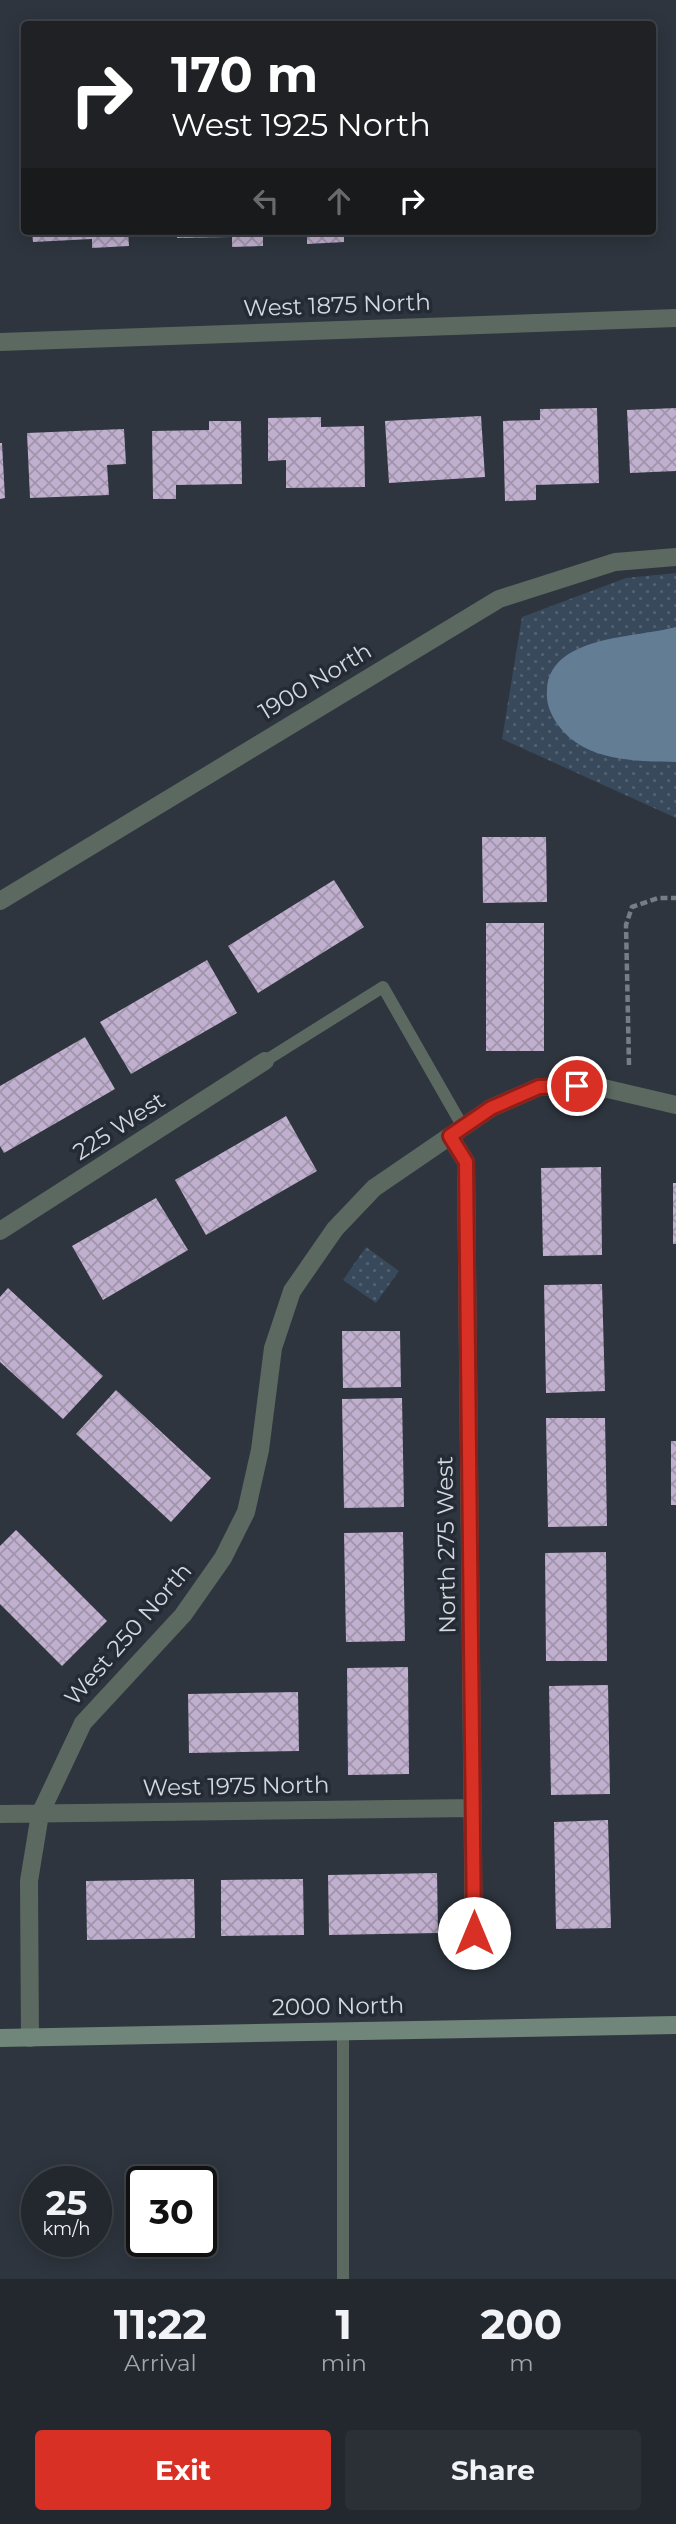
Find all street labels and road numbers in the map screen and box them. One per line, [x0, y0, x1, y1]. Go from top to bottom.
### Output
street label: West 1875 North [243, 288, 431, 322]
street label: 1900 North [254, 636, 376, 726]
street label: 225 West [68, 1086, 170, 1166]
street label: North 275 West [430, 1456, 462, 1634]
street label: West 250 North [58, 1557, 198, 1711]
street label: West 1975 North [142, 1770, 330, 1802]
street label: 2000 North [272, 1991, 404, 2021]

